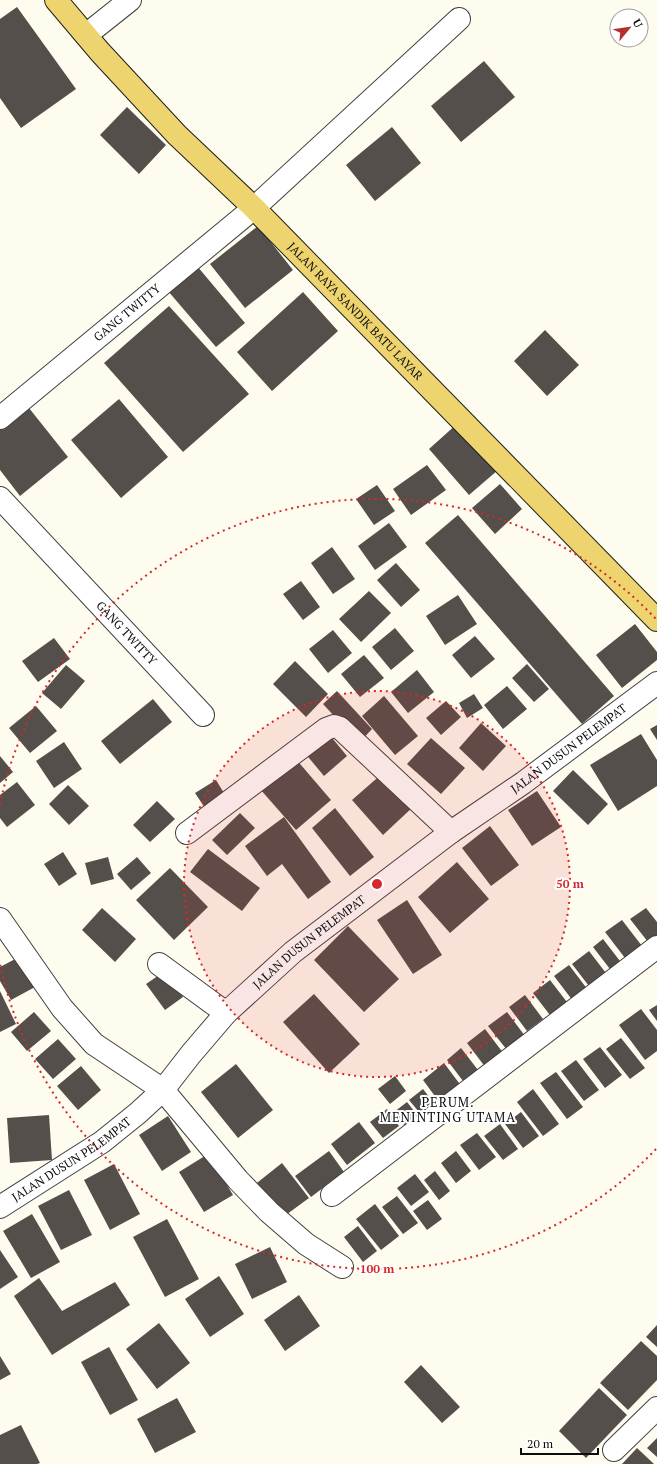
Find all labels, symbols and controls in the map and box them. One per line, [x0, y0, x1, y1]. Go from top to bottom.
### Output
north arrow [609, 8, 649, 48]
text: U [630, 16, 646, 30]
street label: JALAN RAYA SANDIK BATU LAYAR [285, 239, 427, 383]
street label: GANG TWITTY [90, 280, 163, 344]
street label: GANG TWITTY [93, 598, 160, 668]
street label: JALAN DUSUN PELEMPAT [508, 700, 630, 796]
text: 50 m [556, 876, 584, 891]
centre of rings [370, 877, 384, 891]
street label: JALAN DUSUN PELEMPAT [249, 891, 369, 992]
district label: PERUM. MENINTING UTAMA [380, 1093, 516, 1126]
street label: JALAN DUSUN PELEMPAT [9, 1113, 134, 1204]
text: 100 m [360, 1261, 394, 1276]
scale bar [521, 1430, 598, 1456]
text: 20 m [527, 1436, 554, 1451]

